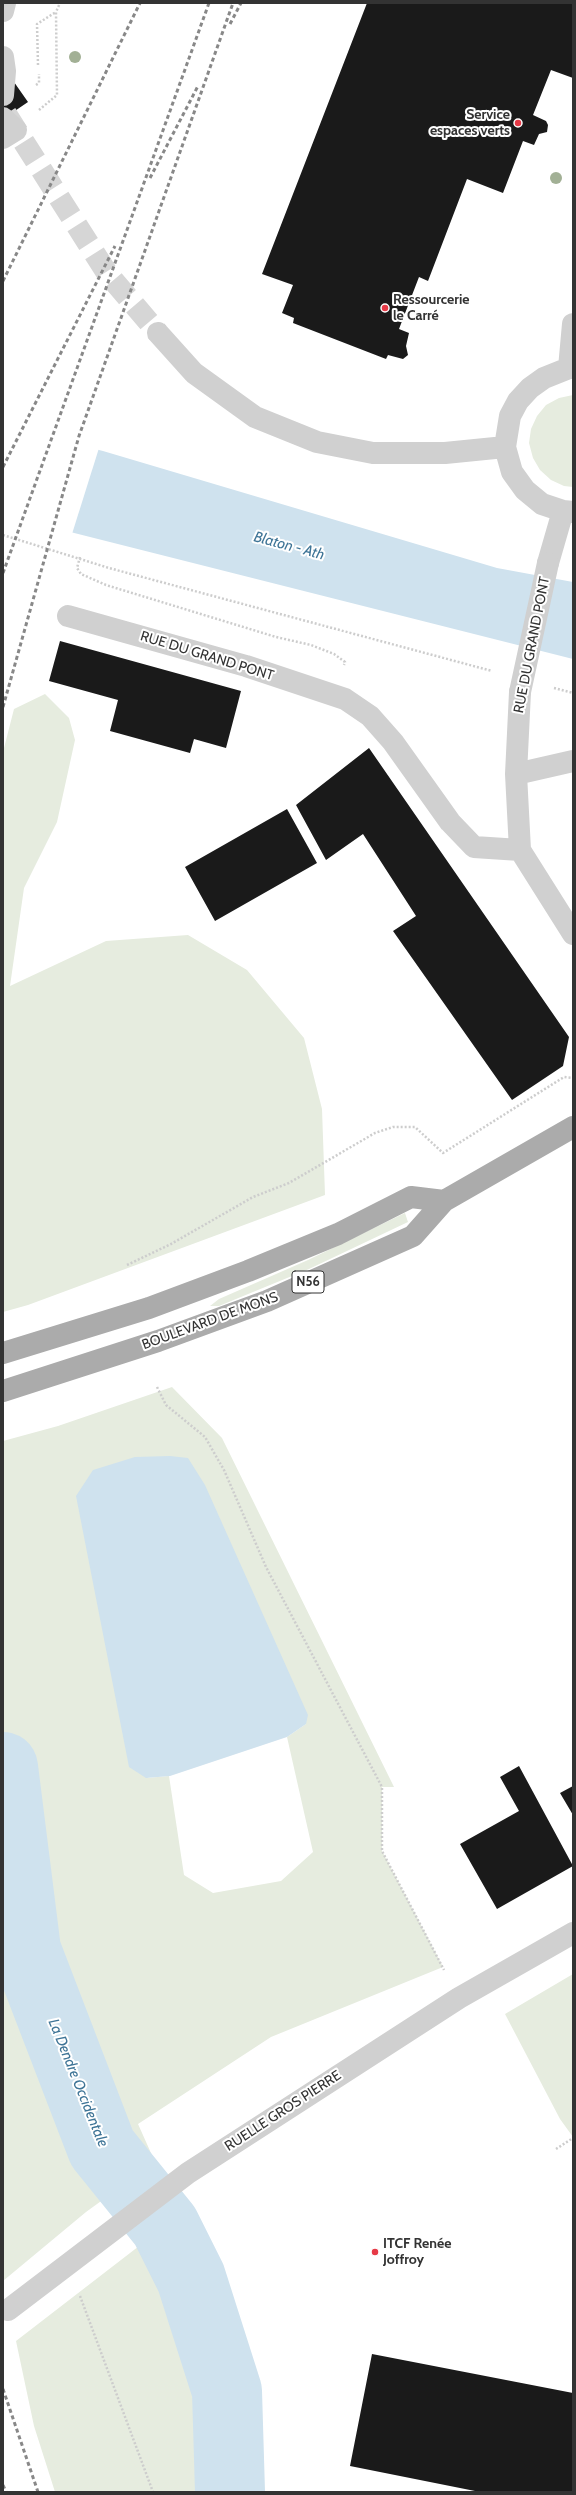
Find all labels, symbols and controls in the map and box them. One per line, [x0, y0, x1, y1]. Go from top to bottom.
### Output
place label: Service espaces verts [430, 107, 510, 140]
marker: Service espaces verts [513, 118, 523, 128]
place label: Ressourcerie le Carré [393, 292, 469, 324]
marker: Ressourcerie le Carré [380, 303, 390, 313]
water label: Blaton - Ath [252, 528, 326, 564]
street label: RUE DU GRAND PONT [511, 575, 553, 715]
street label: RUE DU GRAND PONT [138, 628, 276, 684]
road number: N56 [292, 1271, 324, 1293]
street label: BOULEVARD DE MONS [140, 1289, 280, 1353]
water label: La Dendre Occidentale [44, 2016, 112, 2150]
street label: RUELLE GROS PIERRE [222, 2067, 344, 2155]
place label: ITCF Renée Joffroy [383, 2236, 451, 2268]
marker: ITCF Renée Joffroy [370, 2247, 380, 2257]

